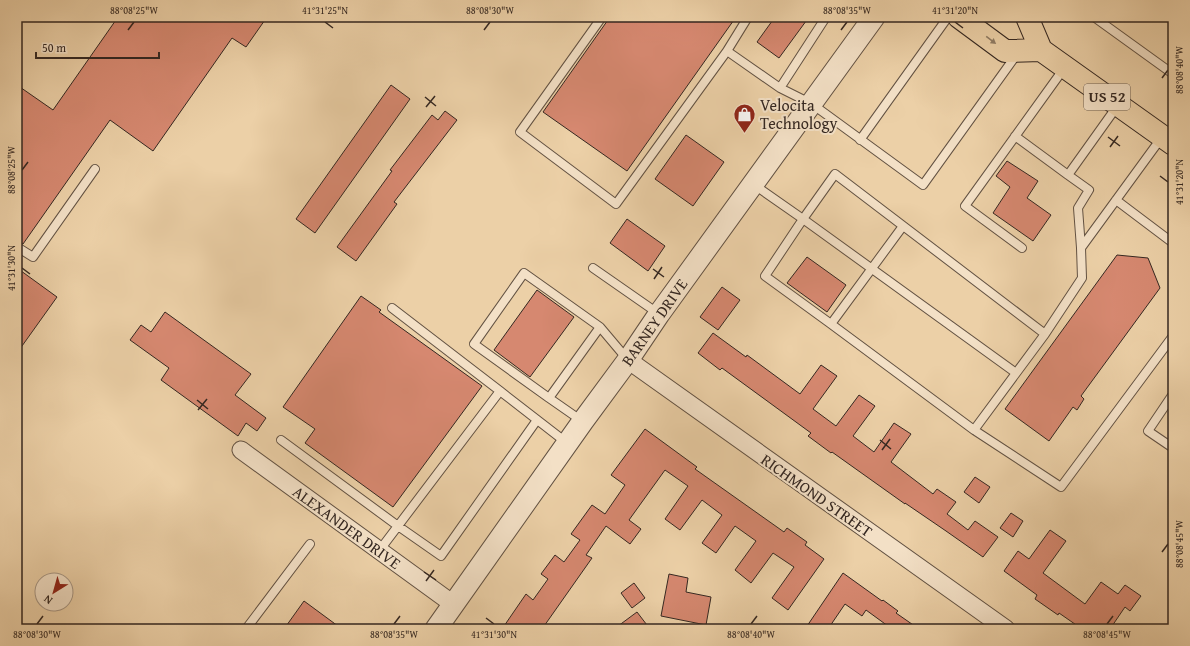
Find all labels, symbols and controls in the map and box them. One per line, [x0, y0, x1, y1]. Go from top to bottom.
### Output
text: 88°08'25"W [110, 3, 158, 18]
text: 41°31'25"N [302, 3, 348, 18]
text: 88°08'30"W [466, 3, 514, 18]
text: 88°08'35"W [823, 3, 871, 18]
text: 41°31'20"N [932, 3, 978, 18]
scale bar [36, 34, 159, 60]
one-way arrow [985, 36, 996, 45]
text: 50 m [42, 39, 66, 56]
text: 88°08'40"W [1172, 46, 1187, 94]
road number: US 52 [1084, 84, 1130, 110]
place label: Velocita Technology [760, 93, 837, 135]
shop icon: Velocita Technology [732, 101, 758, 134]
text: 88°08'25"W [4, 146, 19, 194]
text: 41°31'20"N [1172, 159, 1187, 205]
text: 41°31'30"N [4, 245, 19, 291]
street label: BARNEY DRIVE [615, 273, 693, 371]
street label: RICHMOND STREET [756, 448, 878, 542]
street label: ALEXANDER DRIVE [288, 479, 406, 575]
text: 88°08'45"W [1172, 520, 1187, 568]
north arrow [34, 572, 74, 612]
text: N [40, 591, 56, 609]
text: 88°08'30"W [13, 627, 61, 642]
text: 88°08'35"W [370, 627, 418, 642]
text: 41°31'30"N [471, 627, 517, 642]
text: 88°08'40"W [727, 627, 775, 642]
text: 88°08'45"W [1083, 627, 1131, 642]

